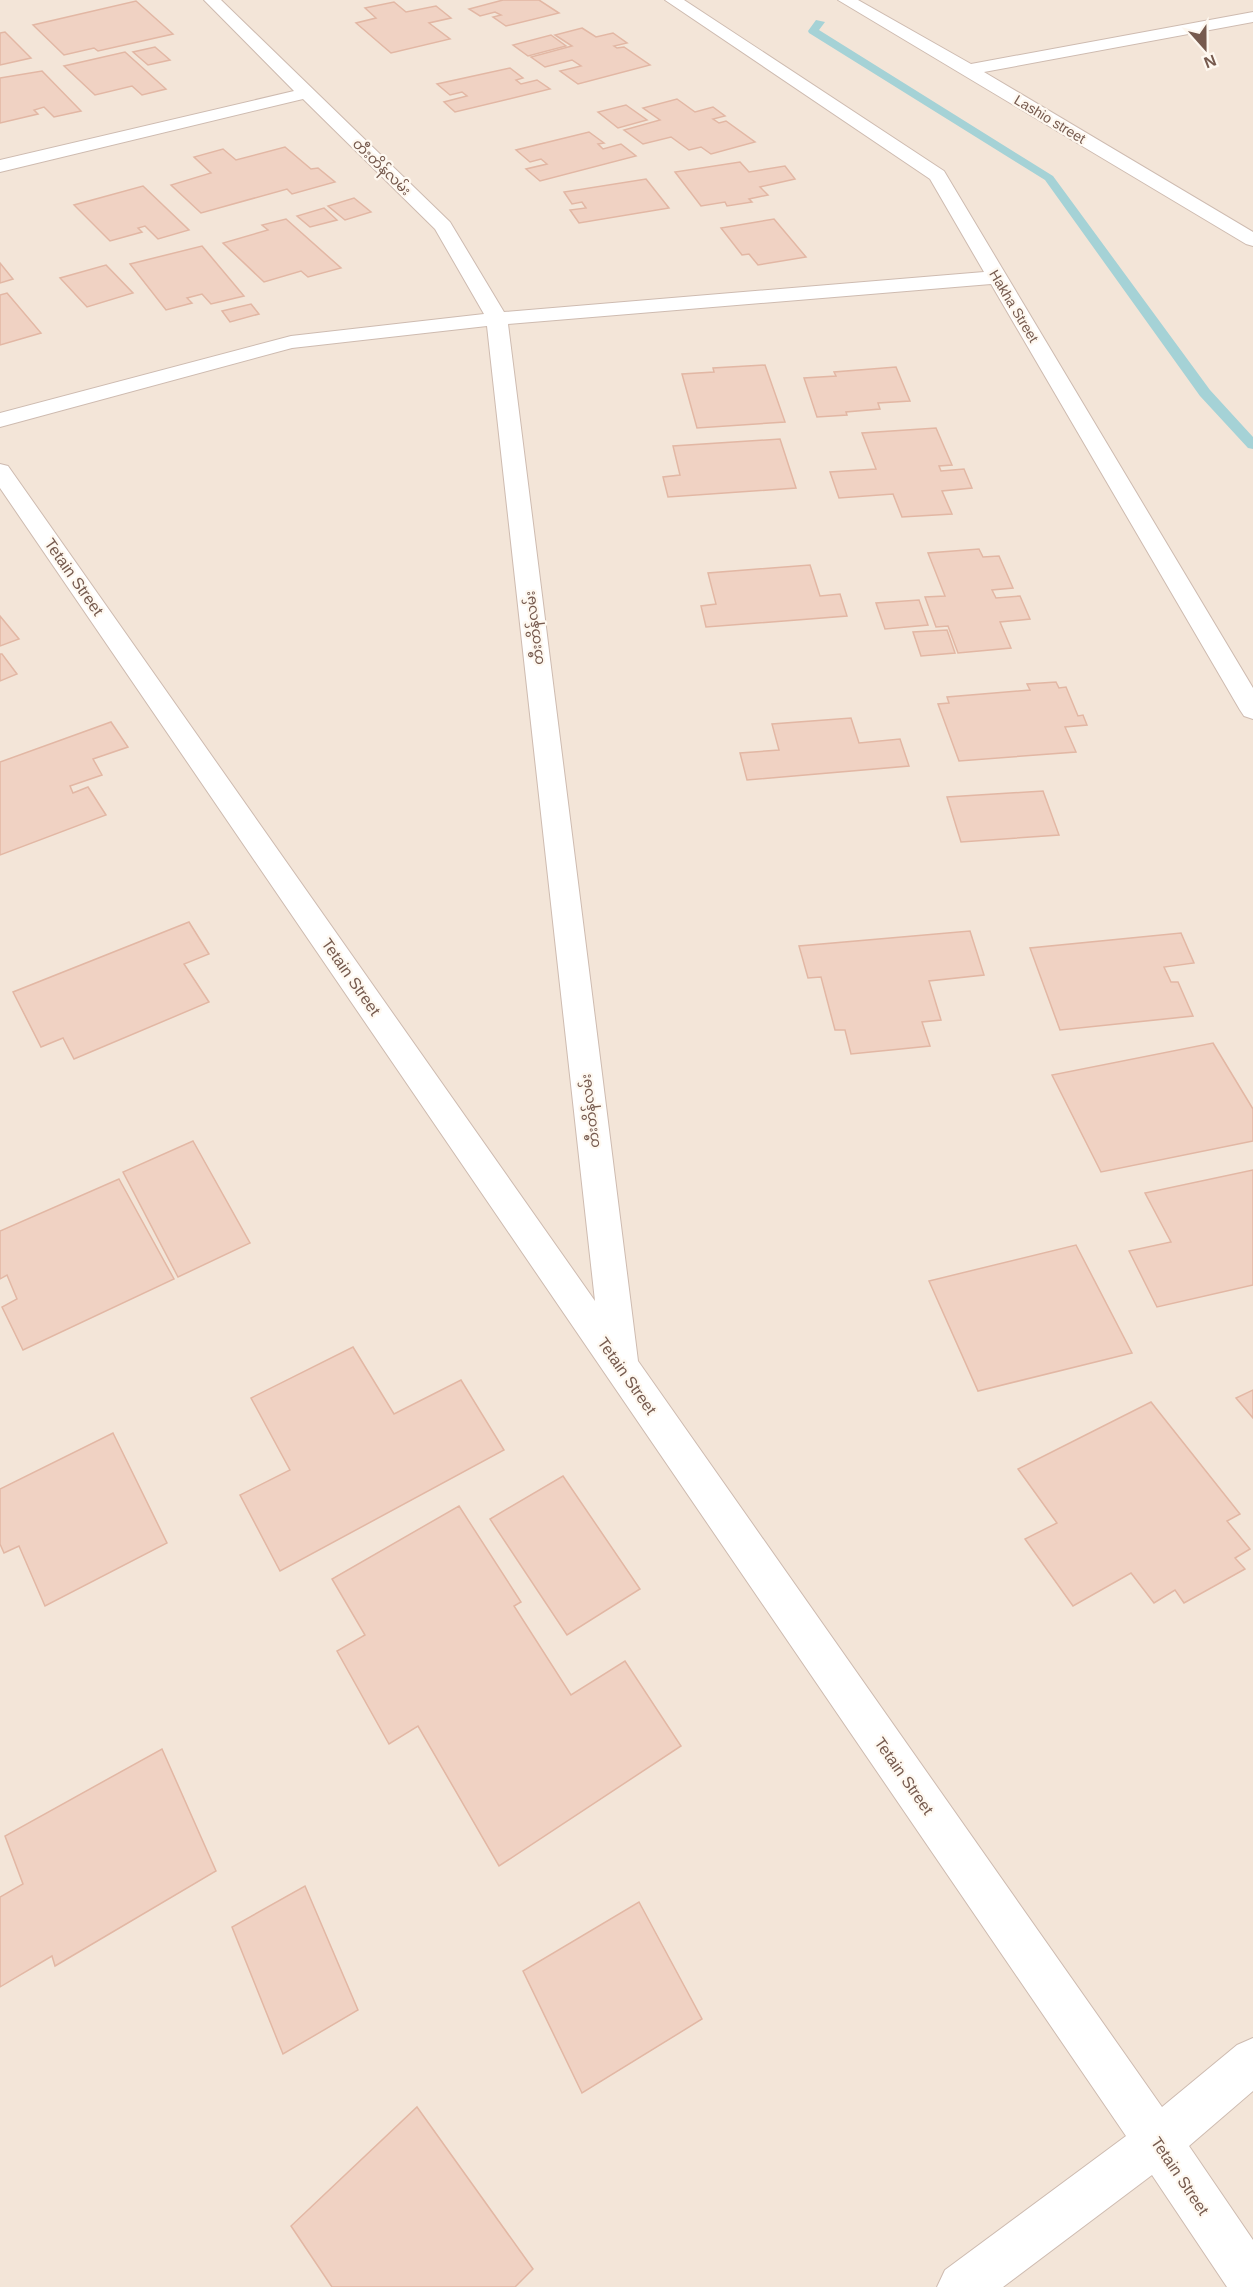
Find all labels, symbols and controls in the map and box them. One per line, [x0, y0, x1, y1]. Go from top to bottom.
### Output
north arrow [1175, 18, 1235, 78]
text: N [1202, 52, 1219, 72]
street label: Lashio street [1012, 91, 1089, 147]
street label: တီးတိန်လမ်း [347, 134, 416, 201]
street label: Hakha Street [986, 267, 1042, 345]
street label: Tetain Street [41, 535, 107, 619]
street label: တီးတိန်လမ်း [520, 590, 550, 666]
street label: Tetain Street [318, 935, 384, 1019]
street label: တီးတိန်လမ်း [576, 1073, 606, 1149]
street label: Tetain Street [594, 1334, 660, 1418]
street label: Tetain Street [871, 1734, 937, 1818]
street label: Tetain Street [1148, 2134, 1212, 2218]

